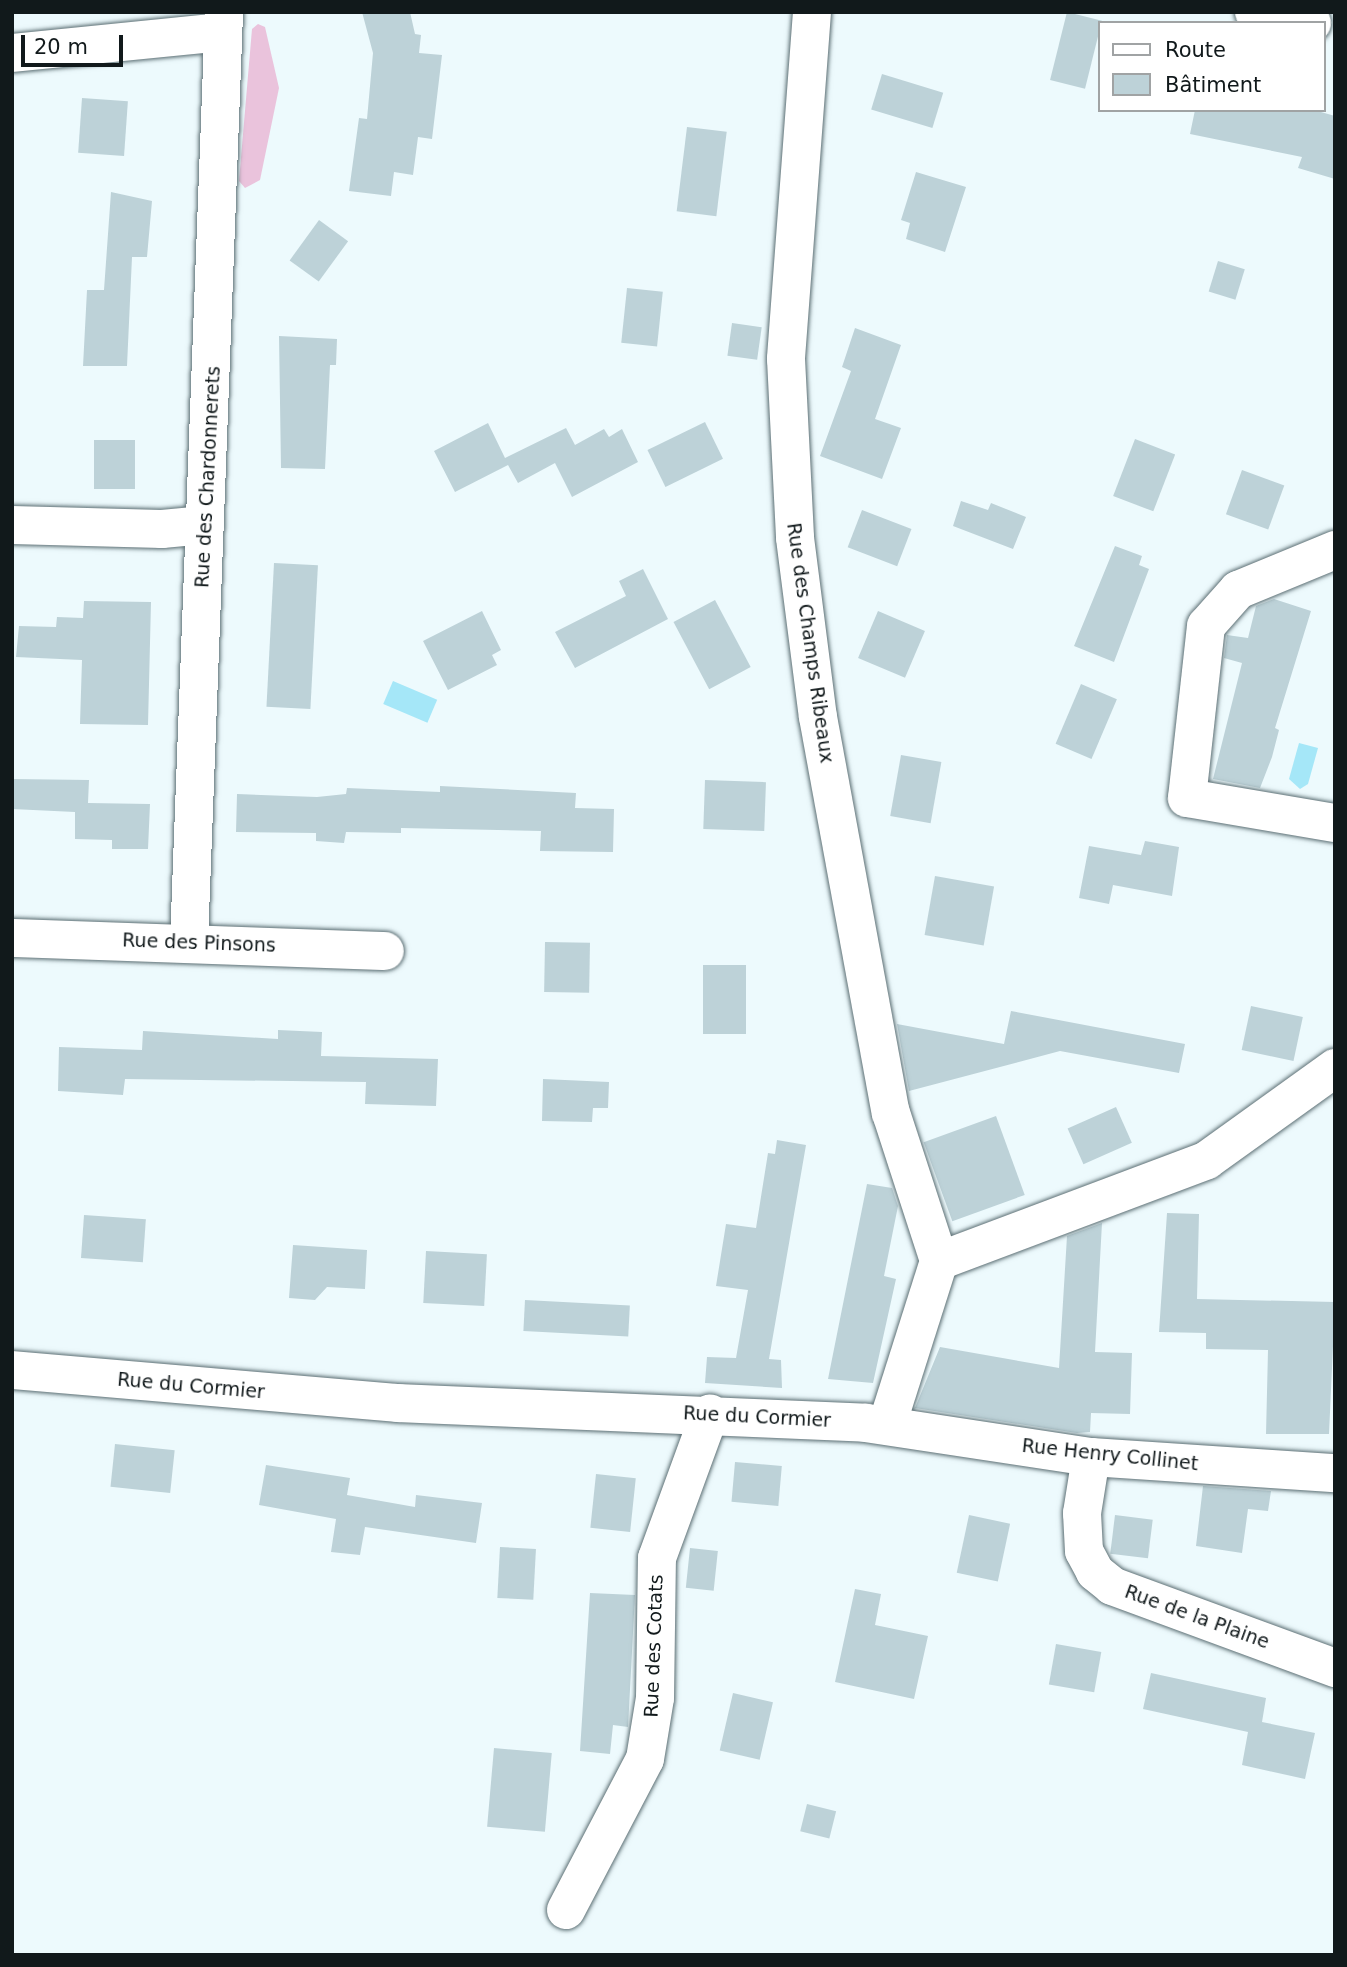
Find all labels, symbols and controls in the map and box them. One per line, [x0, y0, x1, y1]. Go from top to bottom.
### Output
scale bar [24, 21, 126, 65]
legend [1098, 21, 1326, 112]
text: 20 m [34, 35, 88, 59]
text: Route [1165, 38, 1226, 62]
text: Bâtiment [1165, 73, 1261, 97]
street label: Rue des Chardonnerets [191, 365, 225, 589]
street label: Rue des Champs Ribeaux [782, 521, 838, 765]
street label: Rue des Pinsons [122, 929, 276, 957]
street label: Rue du Cormier [116, 1368, 266, 1404]
street label: Rue du Cormier [683, 1402, 831, 1432]
street label: Rue Henry Collinet [1021, 1434, 1199, 1476]
street label: Rue des Cotats [640, 1574, 668, 1718]
street label: Rue de la Plaine [1122, 1580, 1272, 1654]

